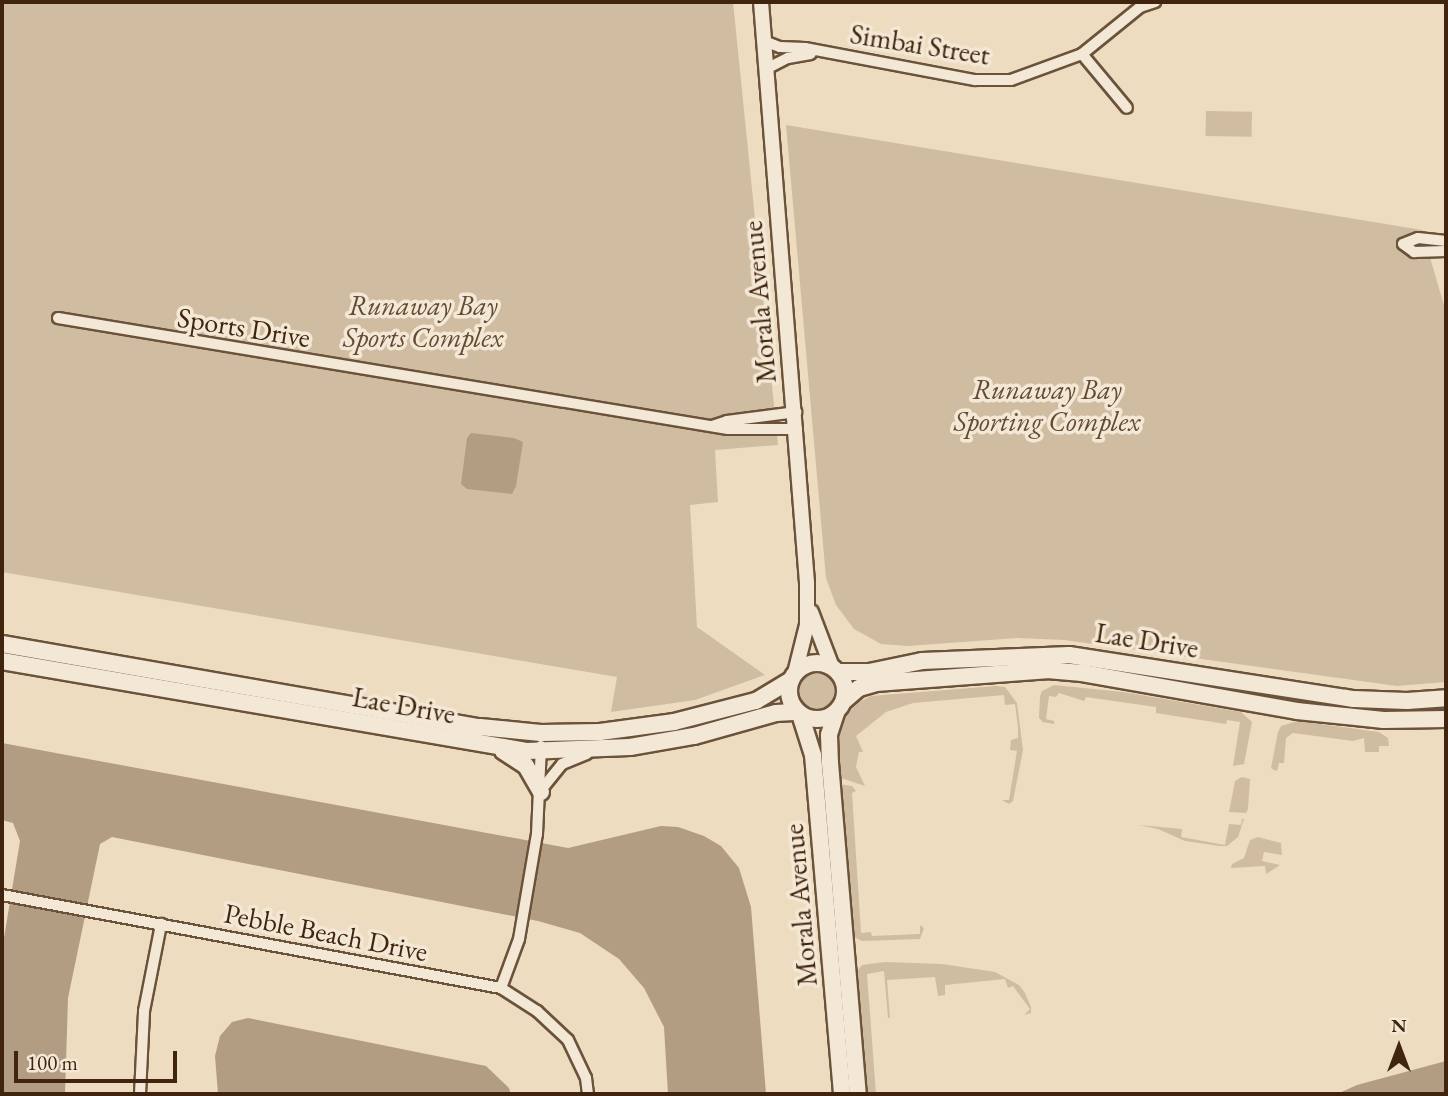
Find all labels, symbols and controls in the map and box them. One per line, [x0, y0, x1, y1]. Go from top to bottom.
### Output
street label: Simbai Street [848, 16, 992, 72]
street label: Morala Avenue [735, 219, 783, 385]
park label: Runaway Bay Sports Complex [343, 288, 503, 354]
street label: Sports Drive [175, 300, 313, 354]
park label: Runaway Bay Sporting Complex [954, 372, 1140, 438]
street label: Lae Drive [1093, 615, 1201, 665]
street label: Lae Drive [350, 679, 458, 731]
street label: Morala Avenue [776, 822, 824, 988]
street label: Pebble Beach Drive [221, 896, 431, 968]
north arrow [1364, 1012, 1434, 1082]
text: N [1391, 1013, 1407, 1038]
scale bar [18, 1036, 180, 1080]
text: 100 m [27, 1049, 78, 1076]

